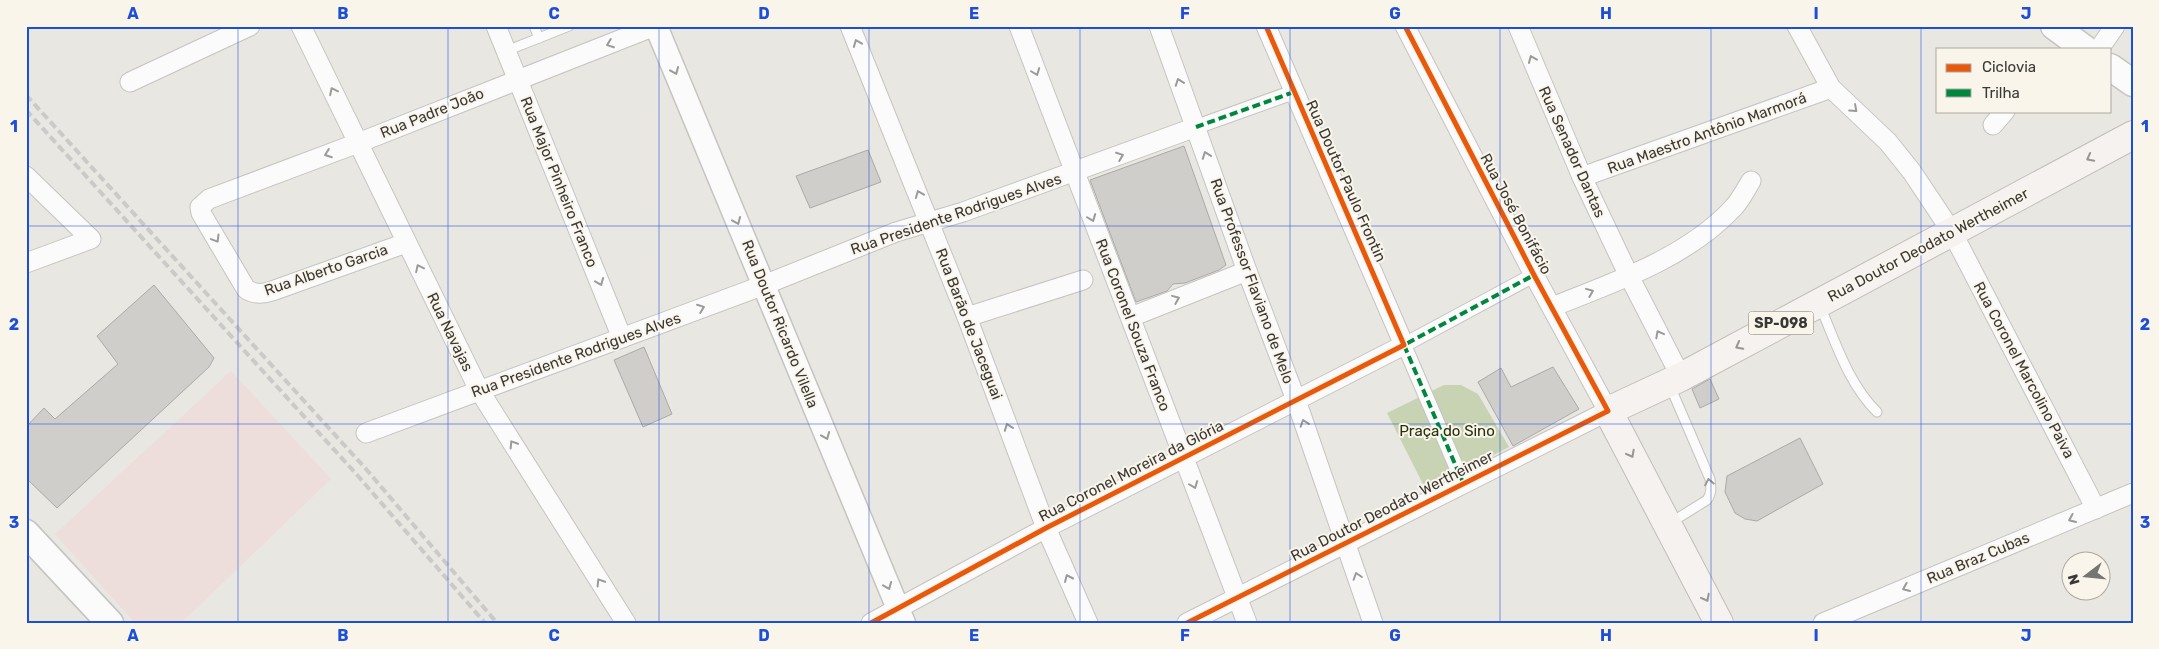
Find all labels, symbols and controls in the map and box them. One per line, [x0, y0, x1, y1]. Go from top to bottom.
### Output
text: A [127, 4, 139, 23]
text: B [337, 4, 349, 23]
text: C [548, 4, 560, 23]
text: D [758, 4, 770, 23]
text: E [969, 4, 979, 23]
text: F [1180, 4, 1190, 23]
text: G [1389, 4, 1401, 23]
text: H [1600, 4, 1612, 23]
text: I [1813, 4, 1819, 23]
text: J [2021, 4, 2031, 23]
one-way arrow [606, 38, 615, 48]
one-way arrow [853, 39, 863, 48]
legend [1936, 48, 2112, 112]
one-way arrow [1527, 55, 1538, 64]
text: Ciclovia [1982, 58, 2036, 76]
one-way arrow [669, 66, 679, 75]
one-way arrow [1030, 67, 1040, 76]
one-way arrow [1175, 78, 1185, 86]
street label: Rua Padre João [378, 84, 486, 142]
street label: Rua Senador Dantas [1535, 84, 1609, 221]
text: Trilha [1982, 84, 2020, 102]
one-way arrow [328, 87, 339, 96]
street label: Rua Maestro Antônio Marmorá [1605, 89, 1809, 177]
street label: Rua Major Pinheiro Franco [516, 94, 602, 270]
street label: Rua Doutor Paulo Frontin [1302, 97, 1390, 265]
one-way arrow [1848, 103, 1857, 112]
text: 1 [10, 117, 18, 136]
text: 1 [2141, 117, 2149, 136]
one-way arrow [324, 148, 333, 158]
street label: Rua José Bonifácio [1476, 150, 1556, 278]
one-way arrow [1115, 152, 1124, 162]
one-way arrow [1202, 152, 1212, 160]
one-way arrow [2086, 152, 2095, 162]
street label: Rua Presidente Rodrigues Alves [848, 169, 1064, 259]
street label: Rua Professor Flaviano de Melo [1206, 176, 1298, 386]
street label: Rua Doutor Deodato Wertheimer [1824, 184, 2032, 306]
one-way arrow [914, 190, 925, 199]
one-way arrow [1087, 214, 1097, 222]
one-way arrow [731, 216, 742, 225]
one-way arrow [210, 234, 220, 243]
street label: Rua Coronel Souza Franco [1092, 236, 1174, 414]
street label: Rua Doutor Ricardo Vilella [738, 237, 822, 411]
street label: Rua Alberto Garcia [262, 240, 390, 300]
street label: Rua Barão de Jaceguai [932, 246, 1006, 402]
one-way arrow [415, 265, 425, 274]
one-way arrow [593, 277, 604, 286]
street label: Rua Coronel Marcolino Paiva [1970, 279, 2078, 461]
one-way arrow [1585, 287, 1594, 298]
street label: Rua Navajas [423, 290, 477, 375]
one-way arrow [1171, 295, 1180, 305]
one-way arrow [696, 304, 705, 314]
street label: Rua Presidente Rodrigues Alves [469, 309, 684, 401]
road number: SP-098 [1748, 312, 1814, 334]
text: 2 [9, 315, 19, 334]
text: 2 [2140, 315, 2150, 334]
one-way arrow [1655, 330, 1665, 339]
one-way arrow [1735, 340, 1744, 350]
street label: Rua Coronel Moreira da Glória [1036, 416, 1226, 526]
one-way arrow [1300, 419, 1310, 428]
park label: Praça do Sino [1399, 422, 1495, 440]
one-way arrow [1004, 423, 1014, 432]
one-way arrow [820, 431, 831, 440]
one-way arrow [510, 440, 519, 450]
street label: Rua Doutor Deodato Wertheimer [1288, 447, 1497, 565]
one-way arrow [1625, 449, 1635, 458]
one-way arrow [1704, 477, 1715, 486]
one-way arrow [1187, 480, 1198, 489]
one-way arrow [2068, 512, 2077, 523]
text: 3 [9, 513, 19, 532]
text: 3 [2140, 513, 2150, 532]
street label: Rua Braz Cubas [1924, 528, 2032, 588]
north arrow [2062, 552, 2112, 602]
text: N [2064, 572, 2084, 587]
one-way arrow [1353, 573, 1363, 581]
one-way arrow [1064, 574, 1074, 583]
one-way arrow [596, 578, 606, 587]
one-way arrow [882, 581, 893, 590]
one-way arrow [1902, 582, 1911, 592]
one-way arrow [1700, 593, 1710, 602]
text: A [127, 626, 139, 645]
text: B [337, 626, 349, 645]
text: C [548, 626, 560, 645]
text: D [758, 626, 770, 645]
text: E [969, 626, 979, 645]
text: F [1180, 626, 1190, 645]
text: G [1389, 626, 1401, 645]
text: H [1600, 626, 1612, 645]
text: I [1813, 626, 1819, 645]
text: J [2021, 626, 2031, 645]

